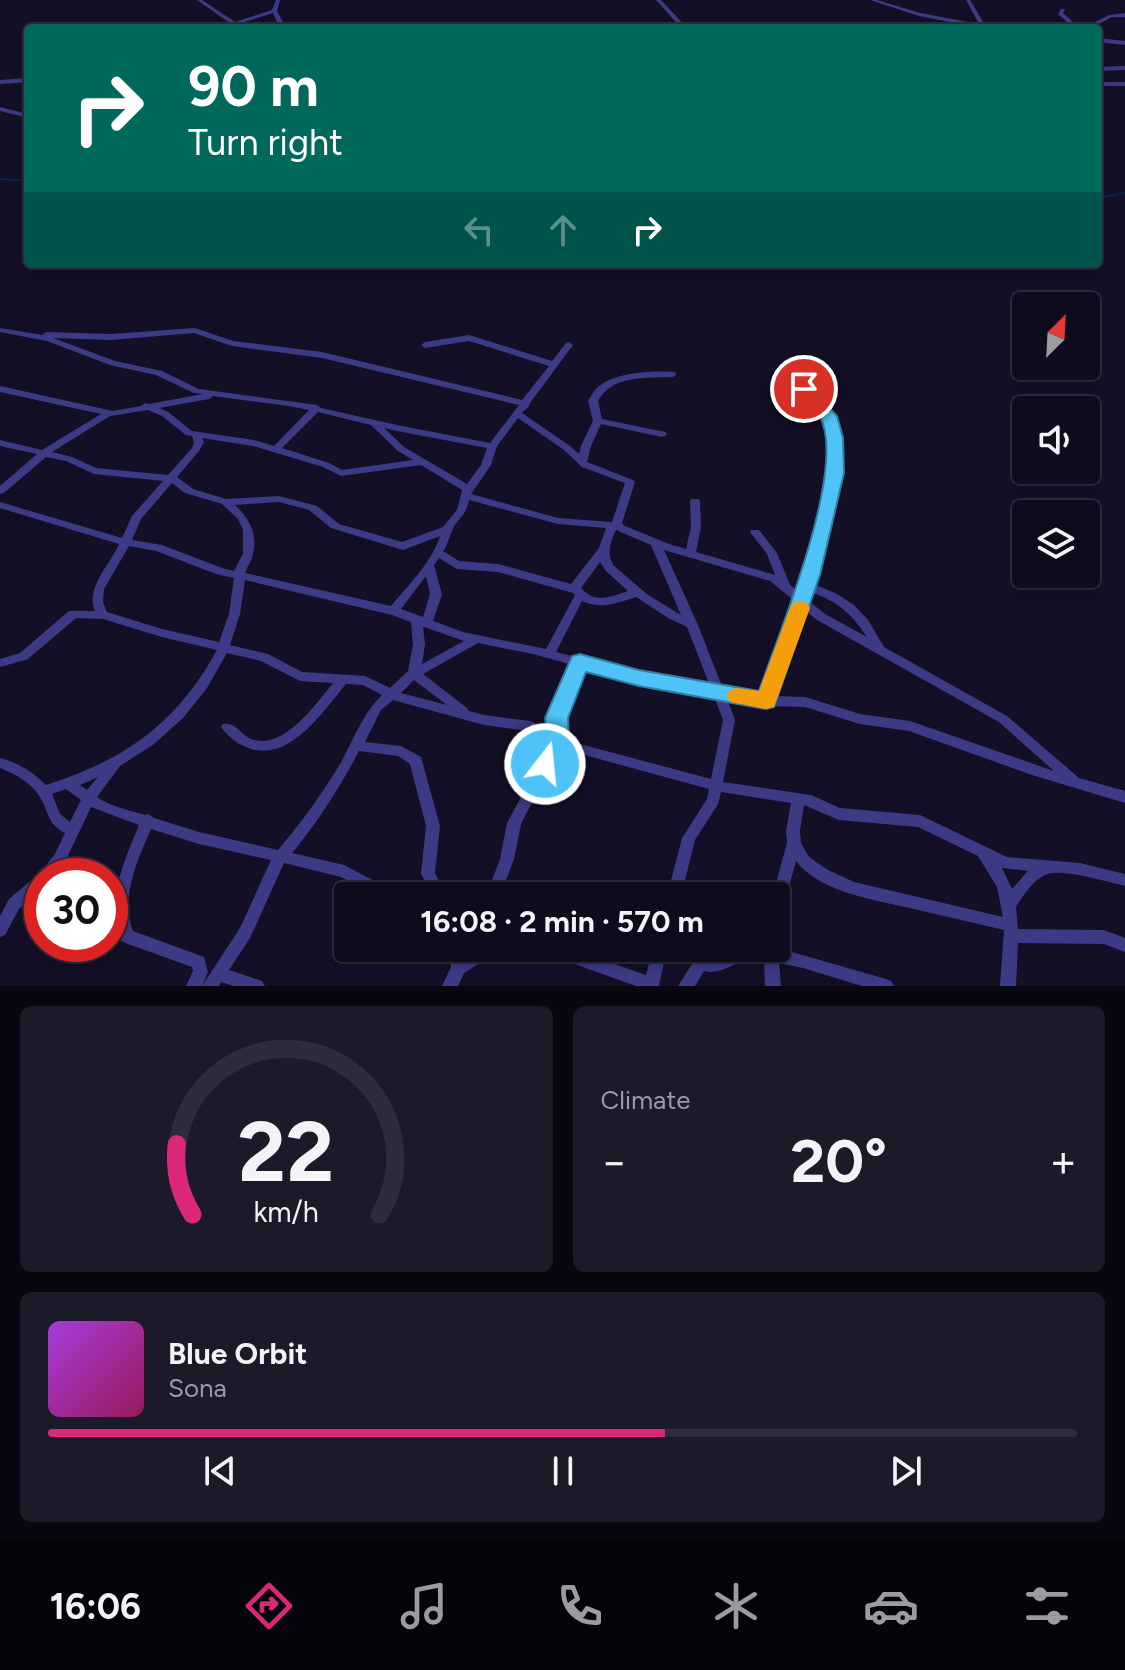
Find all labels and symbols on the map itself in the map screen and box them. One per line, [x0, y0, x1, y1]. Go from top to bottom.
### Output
north arrow [1012, 292, 1100, 380]
pin [770, 355, 838, 423]
position arrow [503, 722, 587, 806]
speed limit sign: 30 [24, 858, 128, 962]

